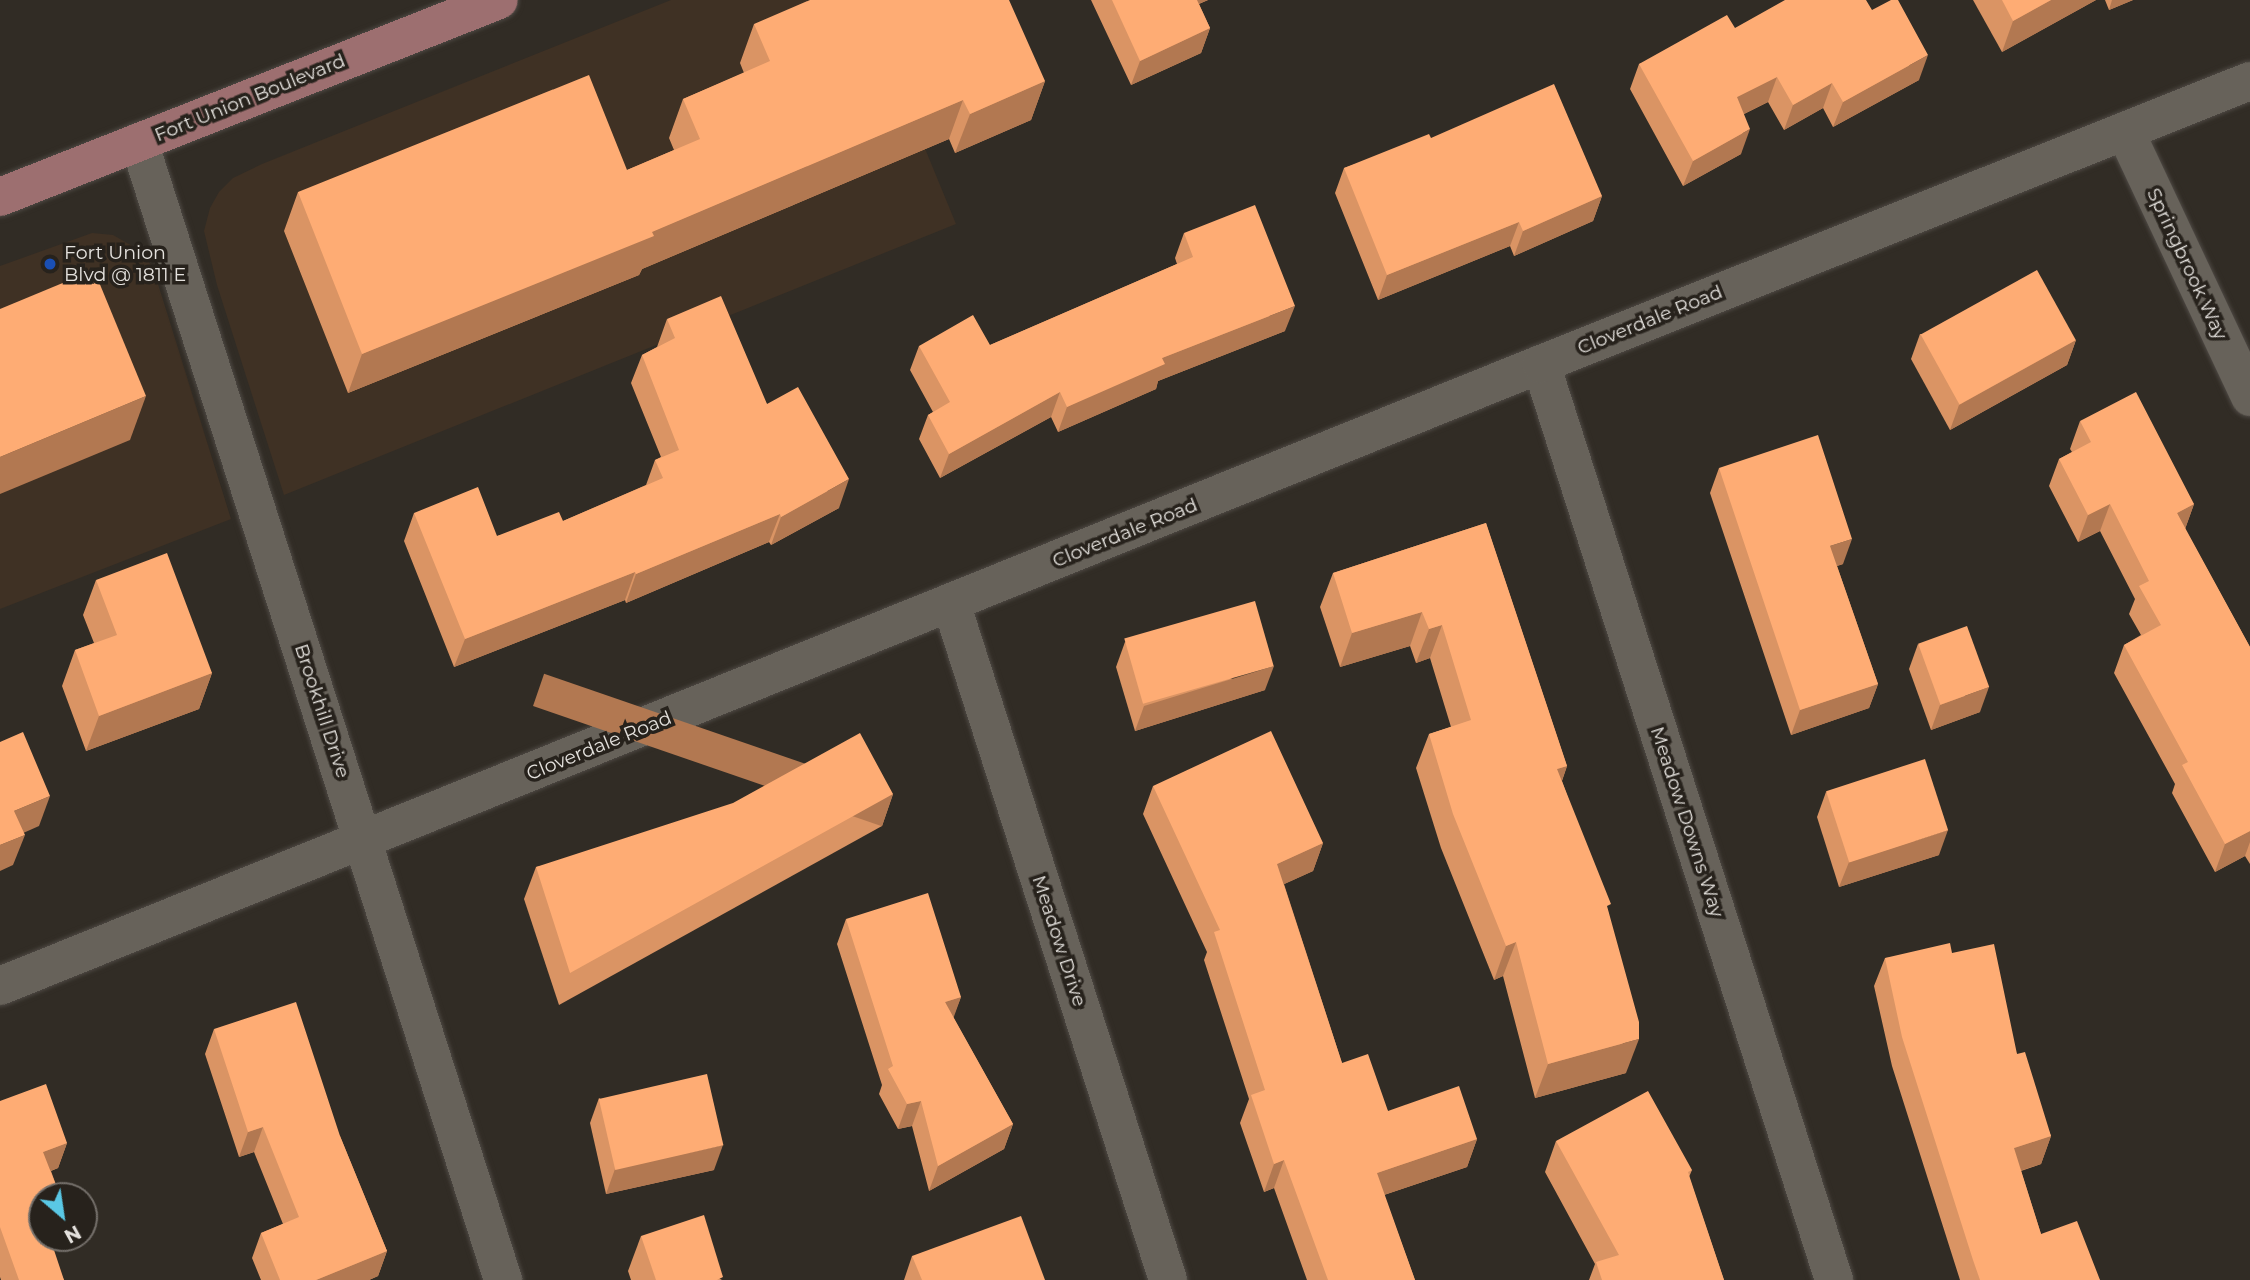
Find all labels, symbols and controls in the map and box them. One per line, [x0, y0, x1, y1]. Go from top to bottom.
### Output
street label: Fort Union Boulevard [151, 49, 349, 147]
street label: Springbrook Way [2142, 185, 2232, 343]
place label: Fort Union Blvd @ 1811 E [64, 242, 186, 286]
marker: Fort Union Blvd @ 1811 E [42, 256, 58, 272]
street label: Cloverdale Road [1574, 281, 1726, 359]
street label: Cloverdale Road [1049, 494, 1201, 572]
street label: Brookhill Drive [290, 641, 354, 781]
street label: Cloverdale Road [523, 707, 675, 785]
street label: Meadow Downs Way [1645, 724, 1729, 920]
street label: Meadow Drive [1027, 873, 1091, 1009]
north arrow [28, 1182, 98, 1252]
text: N [60, 1220, 85, 1248]

